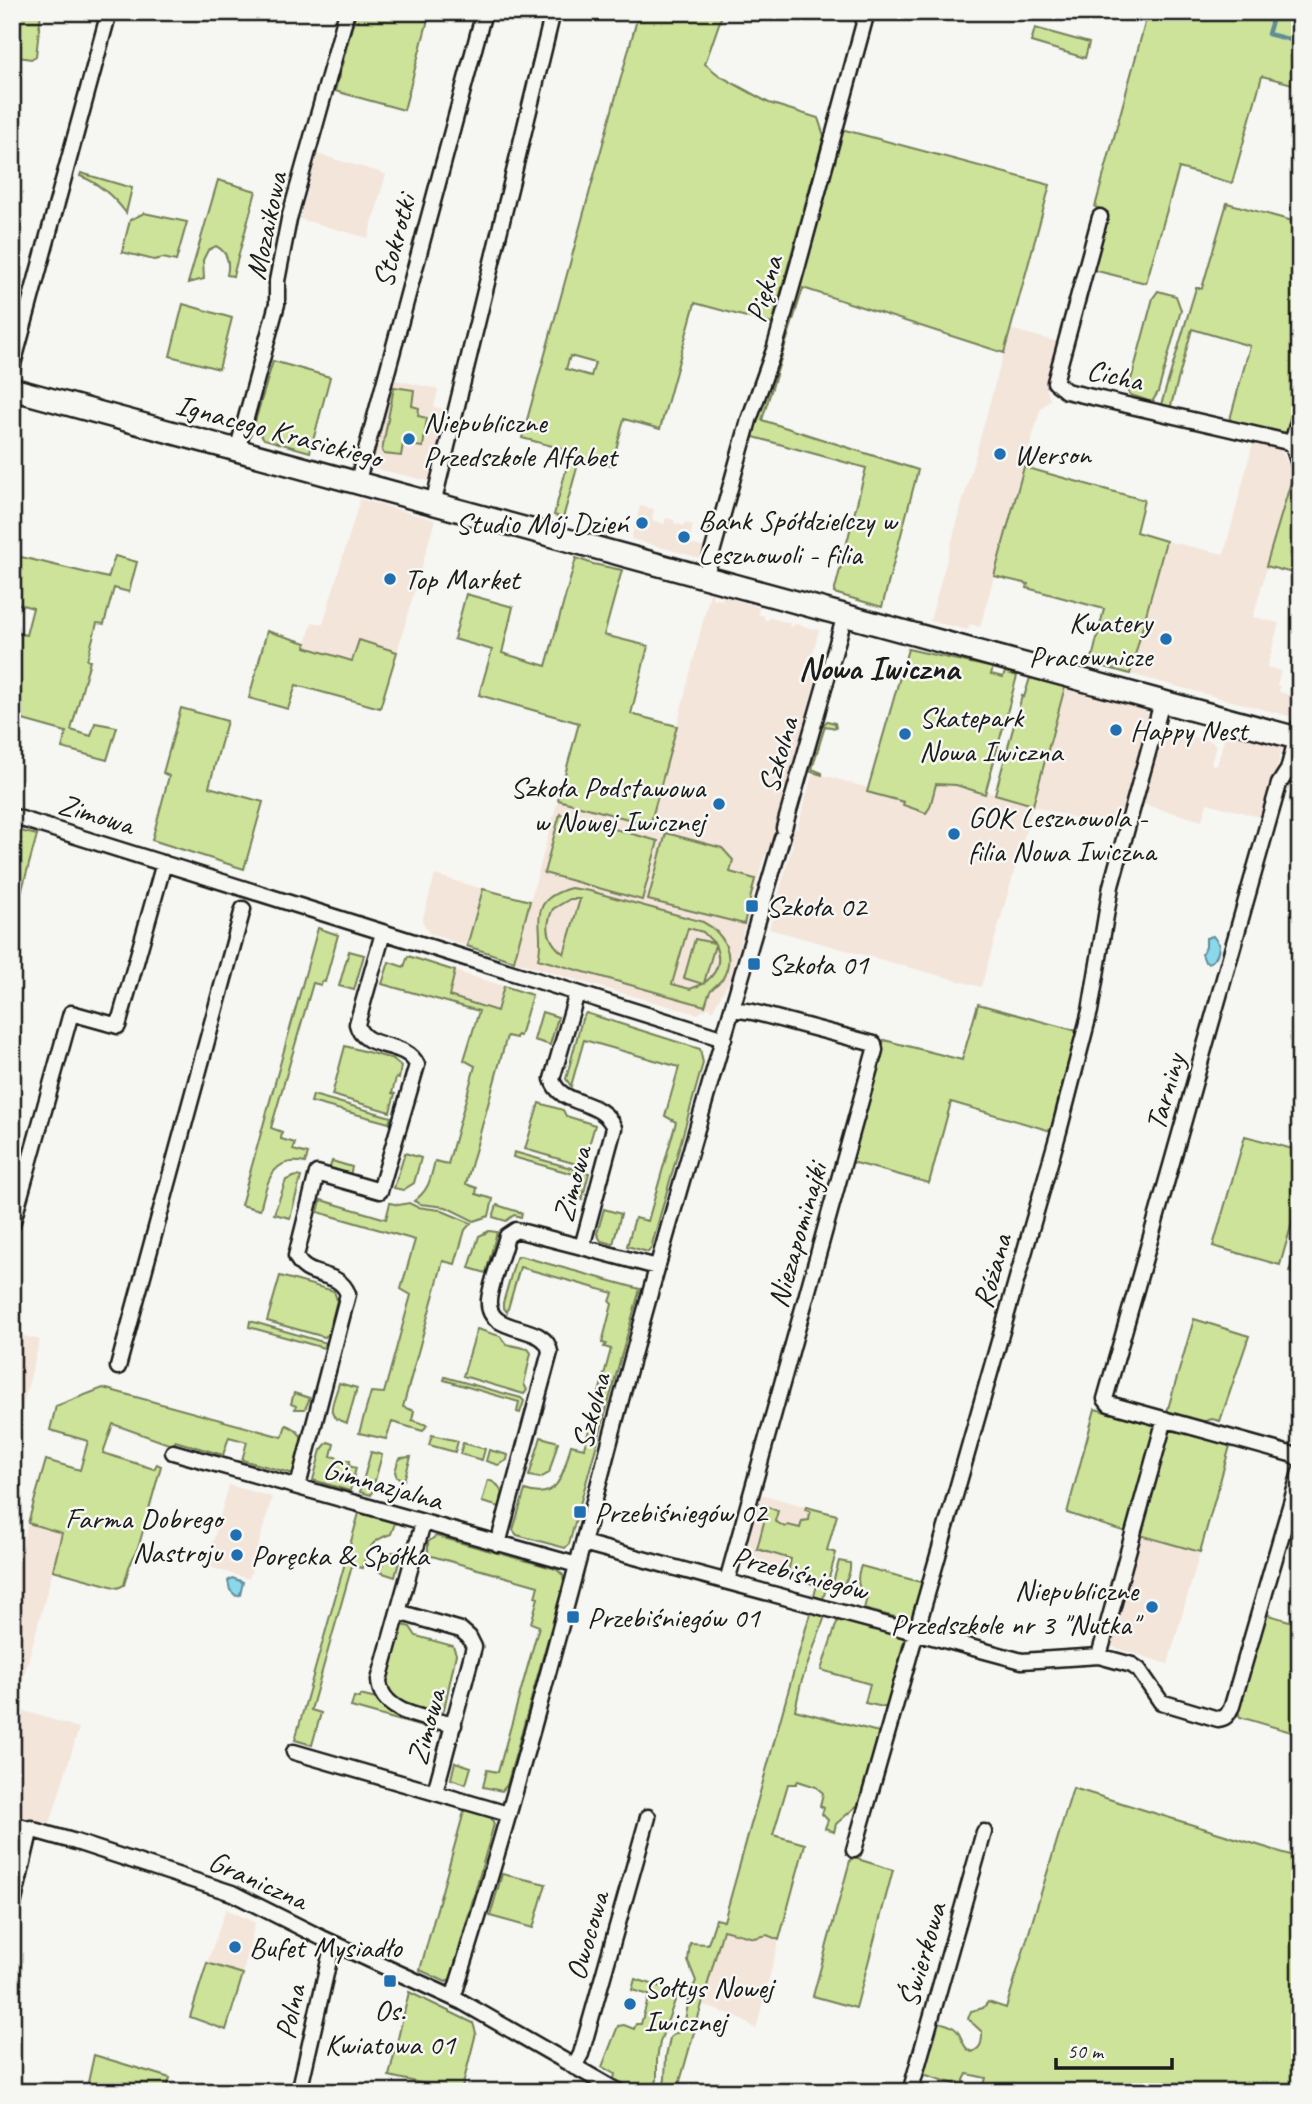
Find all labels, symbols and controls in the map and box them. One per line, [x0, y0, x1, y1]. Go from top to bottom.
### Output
street label: Mozaikowa [236, 167, 296, 283]
street label: Stokrotki [363, 187, 425, 292]
street label: Piękna [736, 250, 792, 327]
street label: Cicha [1083, 350, 1149, 400]
street label: Ignacego Krasickiego [172, 385, 389, 478]
place label: Niepubliczne Przedszkole Alfabet [423, 403, 620, 475]
marker: Niepubliczne Przedszkole Alfabet [401, 431, 417, 447]
place label: Werson [1014, 435, 1092, 473]
marker: Werson [992, 446, 1008, 462]
place label: Bank Spółdzielczy w Lesznowoli - filia [698, 501, 899, 573]
place label: Studio Mój Dzień [455, 504, 630, 542]
marker: Studio Mój Dzień [634, 515, 650, 531]
marker: Bank Spółdzielczy w Lesznowoli - filia [676, 529, 692, 545]
place label: Top Market [404, 560, 522, 598]
marker: Top Market [382, 571, 398, 587]
place label: Kwatery Pracownicze [1029, 603, 1155, 675]
marker: Kwatery Pracownicze [1158, 631, 1174, 647]
district label: Nowa Iwiczna [799, 647, 962, 689]
place label: Skatepark Nowa Iwiczna [919, 698, 1064, 770]
street label: Szkolna [749, 711, 807, 797]
place label: Happy Nest [1130, 711, 1250, 749]
marker: Happy Nest [1108, 722, 1124, 738]
marker: Skatepark Nowa Iwiczna [897, 726, 913, 742]
place label: Szkoła Podstawowa w Nowej Iwicznej [510, 768, 709, 840]
street label: Zimowa [54, 785, 141, 844]
marker: Szkoła Podstawowa w Nowej Iwicznej [711, 796, 727, 812]
place label: GOK Lesznowola - filia Nowa Iwiczna [968, 798, 1158, 870]
marker: GOK Lesznowola - filia Nowa Iwiczna [946, 826, 962, 842]
place label: Szkoła 02 [766, 887, 869, 925]
marker: Szkoła 02 [744, 898, 760, 914]
place label: Szkoła 01 [768, 945, 870, 983]
marker: Szkoła 01 [746, 956, 762, 972]
street label: Tarniny [1136, 1047, 1195, 1135]
street label: Zimowa [544, 1140, 601, 1226]
street label: Niezapominajki [758, 1155, 837, 1312]
street label: Różana [963, 1228, 1021, 1312]
street label: Szkolna [563, 1367, 620, 1453]
street label: Gimnazjalna [319, 1449, 449, 1520]
place label: Przebiśniegów 02 [594, 1493, 769, 1531]
place label: Farma Dobrego Nastroju [65, 1499, 225, 1571]
marker: Przebiśniegów 02 [572, 1504, 588, 1520]
marker: Farma Dobrego Nastroju [228, 1527, 244, 1543]
place label: Poręcka & Spółka [251, 1536, 431, 1574]
street label: Przebiśniegów [728, 1537, 874, 1610]
marker: Poręcka & Spółka [229, 1547, 245, 1563]
place label: Niepubliczne Przedszkole nr 3 "Nutka" [890, 1571, 1144, 1643]
place label: Przebiśniegów 01 [587, 1598, 761, 1636]
marker: Niepubliczne Przedszkole nr 3 "Nutka" [1144, 1599, 1160, 1615]
marker: Przebiśniegów 01 [565, 1609, 581, 1625]
street label: Zimowa [398, 1683, 455, 1769]
street label: Graniczna [203, 1842, 316, 1920]
street label: Owocowa [556, 1885, 618, 1985]
street label: Świerkowa [889, 1897, 955, 2012]
place label: Bufet Mysiadło [249, 1928, 403, 1966]
marker: Bufet Mysiadło [227, 1939, 243, 1955]
place label: Sołtys Nowej Iwicznej [644, 1968, 777, 2040]
marker: Os. Kwiatowa 01 [382, 1973, 398, 1989]
street label: Polna [266, 1980, 315, 2042]
place label: Os. Kwiatowa 01 [325, 1991, 457, 2063]
marker: Sołtys Nowej Iwicznej [622, 1996, 638, 2012]
scale bar [1056, 2027, 1172, 2071]
text: 50 m [1067, 2038, 1105, 2064]

